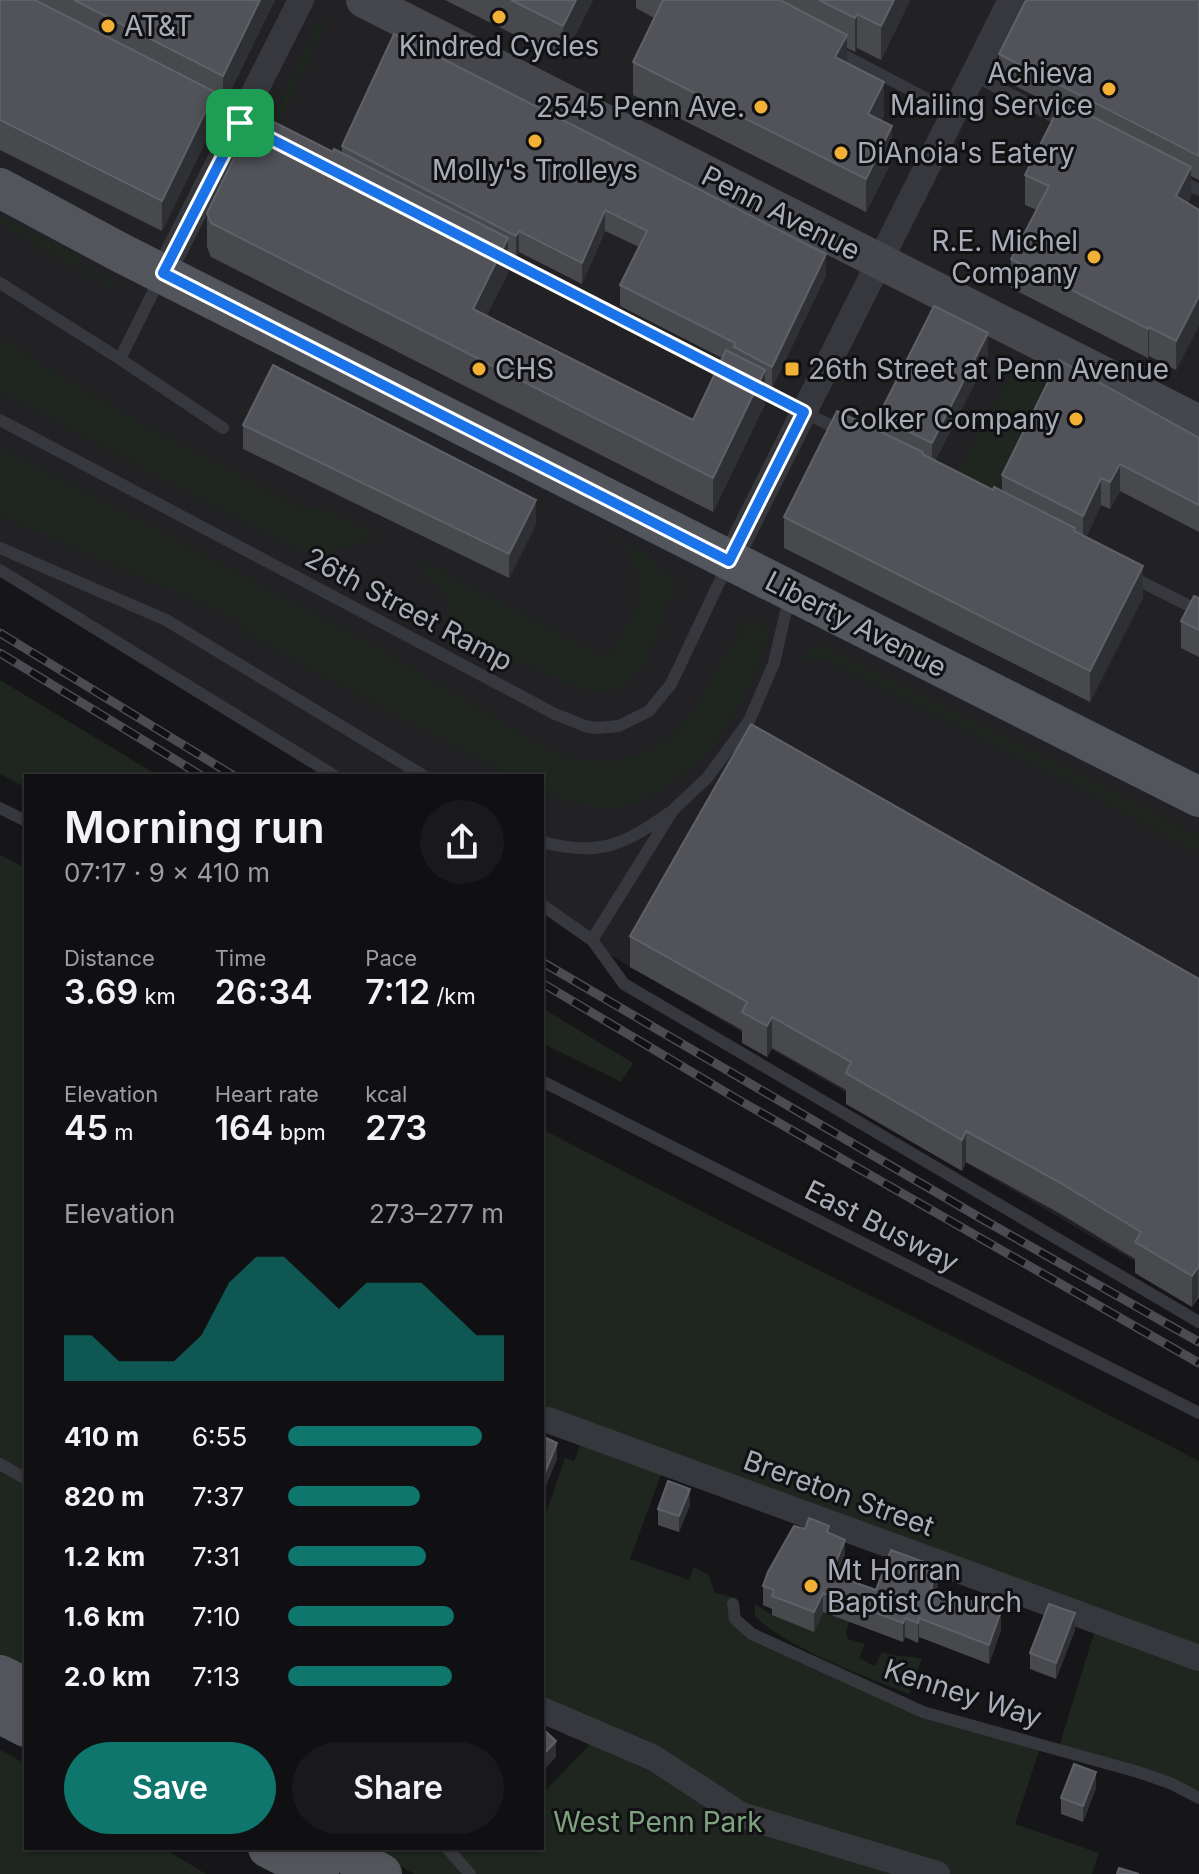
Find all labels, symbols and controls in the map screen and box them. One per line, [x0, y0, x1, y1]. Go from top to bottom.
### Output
marker: Kindred Cycles [490, 8, 508, 26]
place label: AT&T [124, 9, 193, 43]
marker: AT&T [99, 17, 117, 35]
place label: Kindred Cycles [399, 29, 599, 63]
place label: Achieva Mailing Service [890, 56, 1093, 122]
marker: Achieva Mailing Service [1100, 80, 1118, 98]
pin [206, 89, 274, 157]
place label: 2545 Penn Ave. [536, 90, 745, 124]
marker: 2545 Penn Ave. [752, 98, 770, 116]
icon: arrive [218, 101, 262, 145]
marker: Molly's Trolleys [526, 132, 544, 150]
place label: DiAnoia's Eatery [857, 136, 1075, 170]
marker: DiAnoia's Eatery [832, 144, 850, 162]
place label: Molly's Trolleys [432, 153, 638, 187]
street label: Penn Avenue [696, 158, 866, 268]
place label: R.E. Michel Company [931, 224, 1078, 290]
marker: R.E. Michel Company [1085, 248, 1103, 266]
place label: CHS [495, 352, 554, 386]
place label: 26th Street at Penn Avenue [808, 352, 1169, 386]
marker: CHS [470, 360, 488, 378]
marker: 26th Street at Penn Avenue [783, 360, 801, 378]
place label: Colker Company [840, 402, 1060, 436]
marker: Colker Company [1067, 410, 1085, 428]
street label: 26th Street Ramp [299, 540, 519, 678]
street label: Liberty Avenue [760, 564, 952, 684]
text: Morning run [64, 800, 325, 854]
button: share [420, 800, 504, 884]
text: 07:17 · 9 × 410 m [64, 857, 270, 888]
text: Distance [64, 945, 155, 971]
text: Time [215, 945, 266, 971]
text: Pace [365, 945, 417, 971]
text: 3.69 [64, 971, 138, 1012]
text: 26:34 [215, 971, 313, 1012]
text: 7:12 [365, 971, 430, 1012]
text: km [138, 983, 176, 1009]
text: /km [430, 983, 476, 1009]
text: Elevation [64, 1081, 158, 1107]
text: Heart rate [215, 1081, 319, 1107]
text: kcal [365, 1081, 407, 1107]
text: 45 [64, 1107, 108, 1148]
text: 164 [215, 1107, 273, 1148]
text: 273 [365, 1107, 427, 1148]
text: m [108, 1119, 134, 1145]
text: bpm [273, 1119, 326, 1145]
street label: East Busway [799, 1173, 965, 1279]
text: Elevation [64, 1198, 175, 1229]
text: 273–277 m [369, 1198, 504, 1229]
text: 410 m [64, 1421, 139, 1452]
text: 6:55 [192, 1421, 247, 1452]
street label: Brereton Street [739, 1443, 939, 1543]
text: 820 m [64, 1481, 145, 1512]
text: 7:37 [192, 1481, 244, 1512]
text: 1.2 km [64, 1541, 145, 1572]
text: 7:31 [192, 1541, 240, 1572]
place label: Mt Horran Baptist Church [827, 1553, 1022, 1619]
marker: Mt Horran Baptist Church [802, 1577, 820, 1595]
text: 1.6 km [64, 1601, 145, 1632]
text: 7:10 [192, 1601, 240, 1632]
street label: Kenney Way [880, 1652, 1046, 1734]
text: 2.0 km [64, 1661, 151, 1692]
text: 7:13 [192, 1661, 240, 1692]
button: Save [64, 1742, 276, 1834]
button: Share [292, 1742, 504, 1834]
park label: West Penn Park [553, 1805, 763, 1839]

